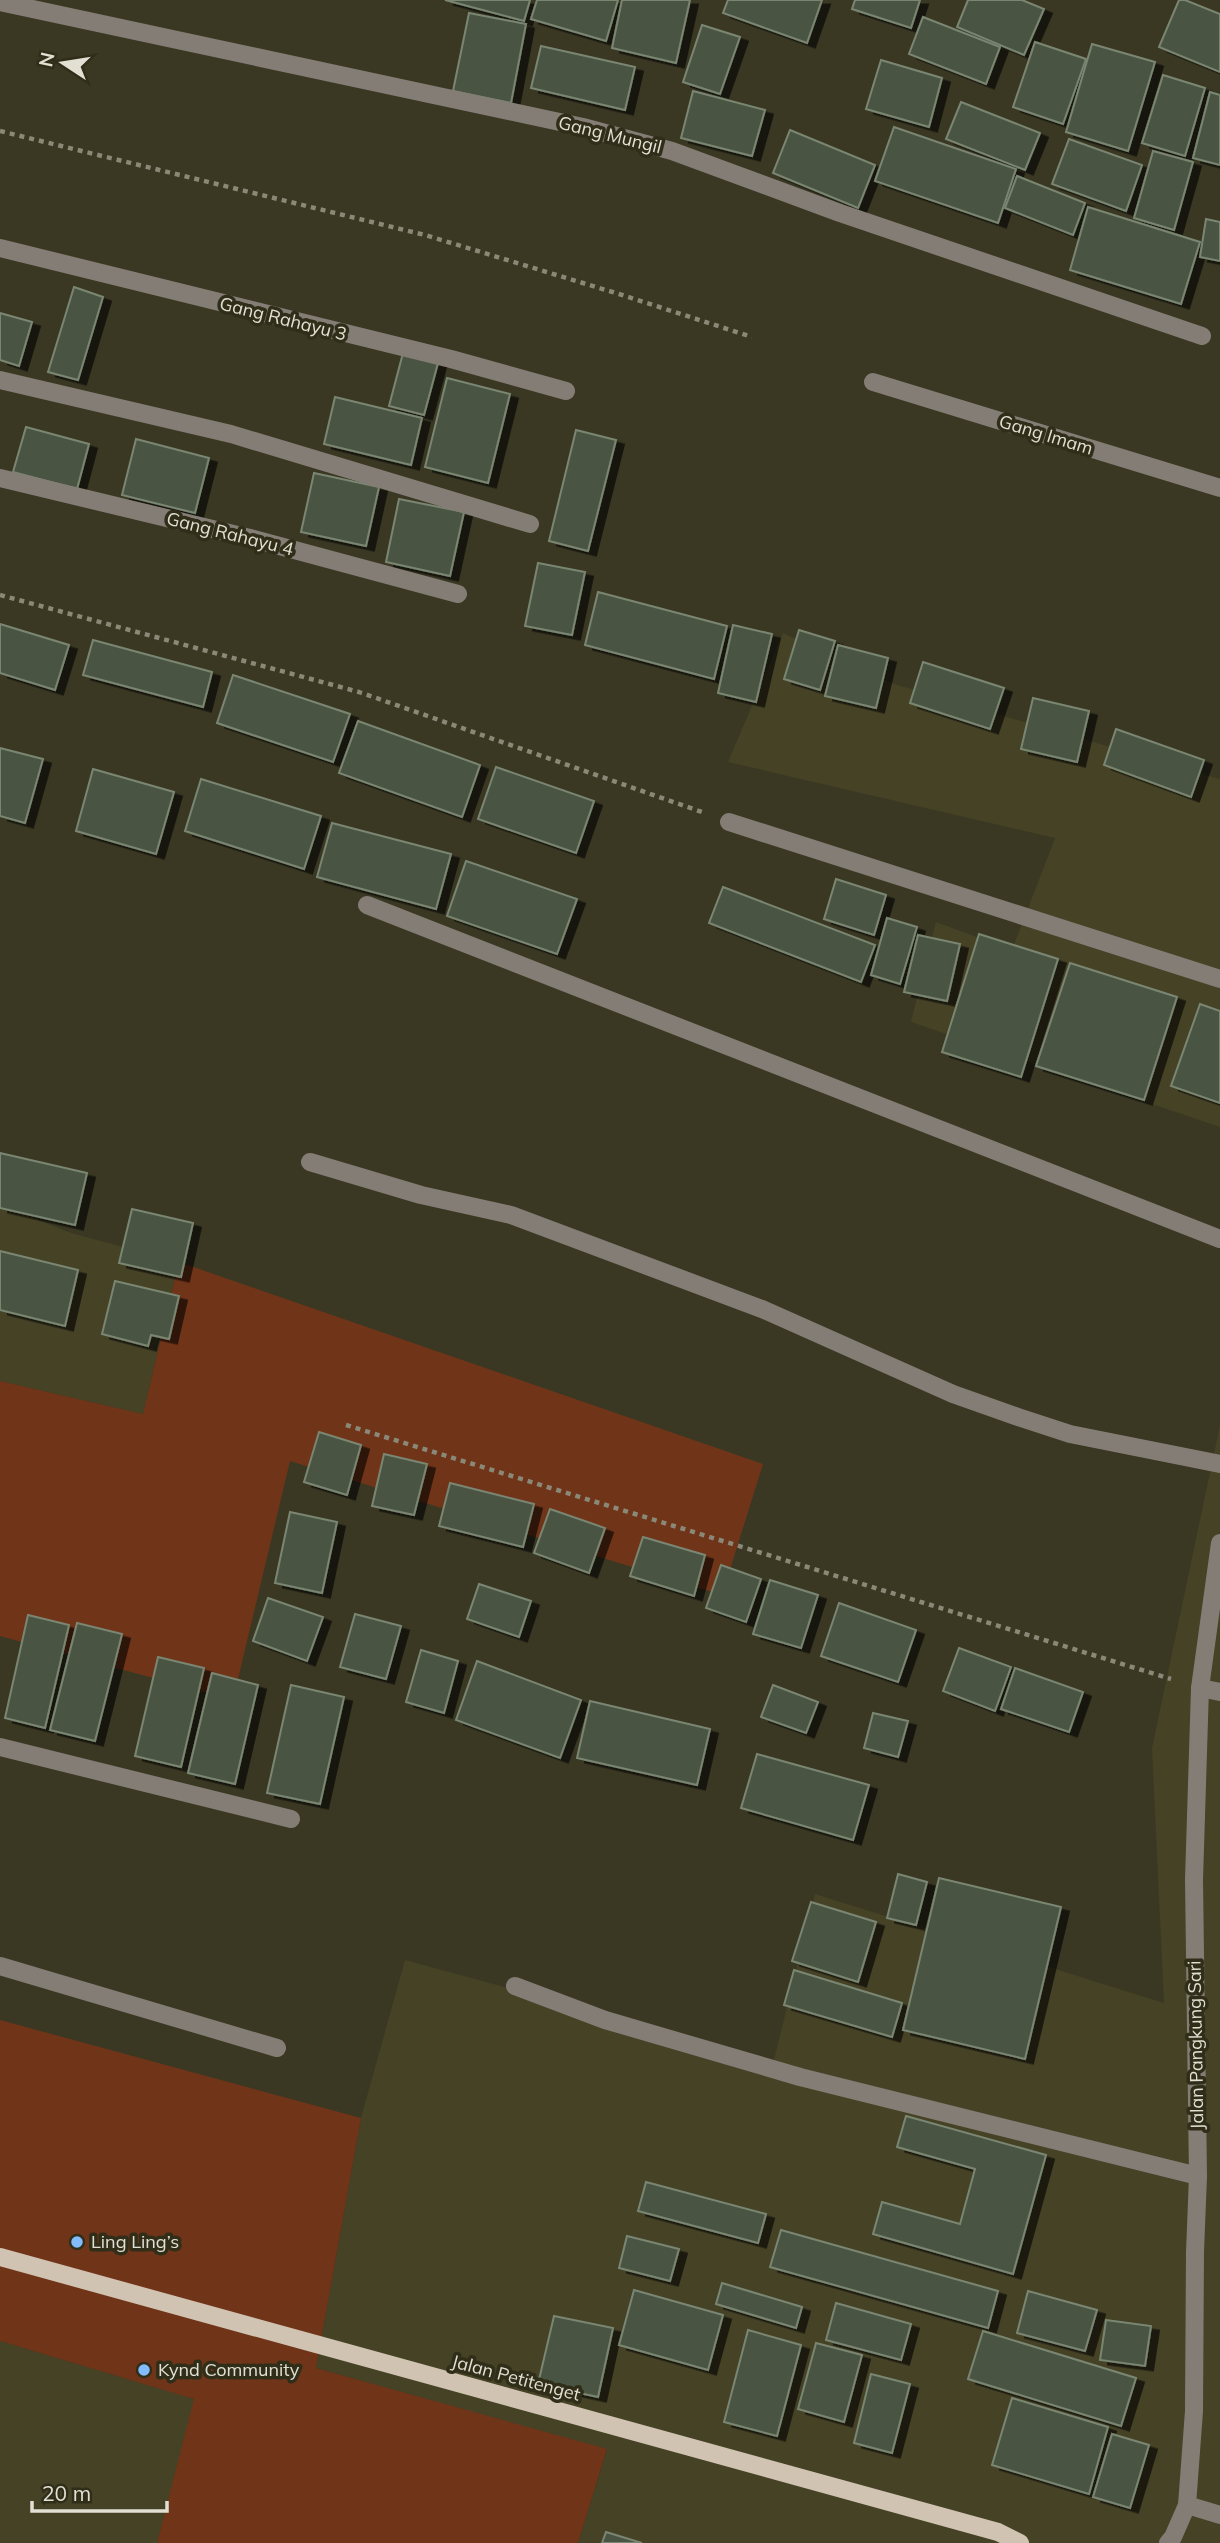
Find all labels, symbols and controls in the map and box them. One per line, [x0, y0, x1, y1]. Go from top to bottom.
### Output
north arrow [28, 28, 98, 98]
text: N [33, 50, 60, 69]
street label: Gang Mungil [556, 111, 664, 158]
street label: Gang Rahayu 3 [217, 292, 349, 345]
street label: Gang Imam [996, 409, 1096, 460]
street label: Gang Rahayu 4 [164, 507, 296, 560]
street label: Jalan Pangkung Sari [1183, 1960, 1208, 2130]
place label: Ling Ling’s [91, 2230, 179, 2253]
marker: Ling Ling’s [69, 2234, 85, 2250]
street label: Jalan Petitenget [449, 2349, 583, 2406]
place label: Kynd Community [158, 2358, 300, 2381]
marker: Kynd Community [136, 2362, 152, 2378]
scale bar [32, 2470, 166, 2514]
text: 20 m [42, 2480, 91, 2506]

